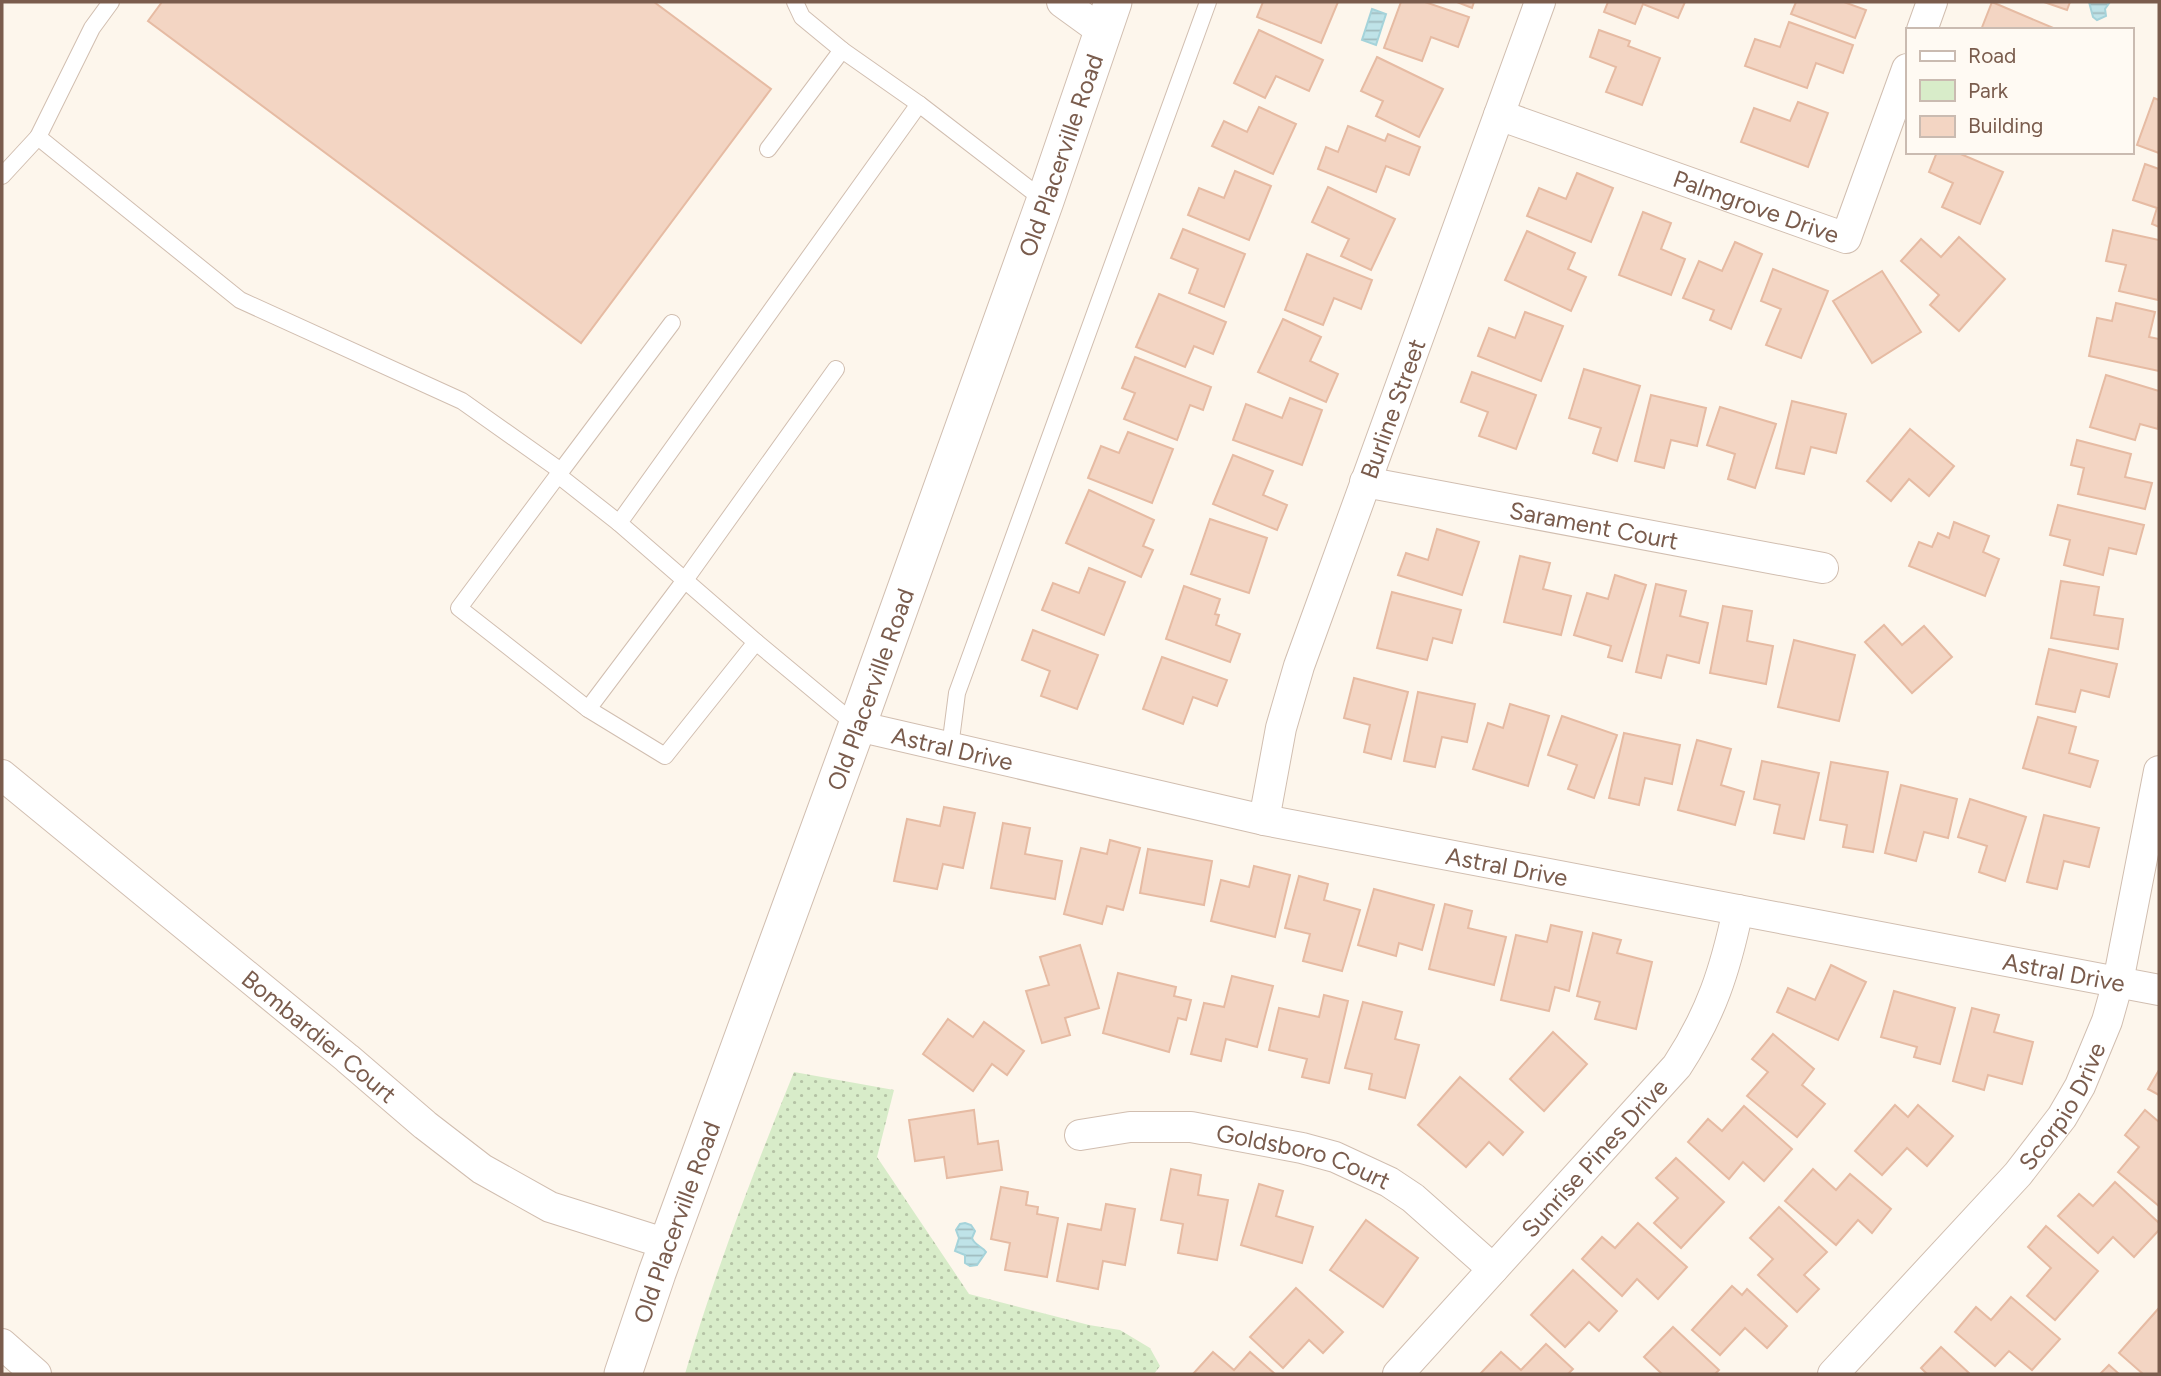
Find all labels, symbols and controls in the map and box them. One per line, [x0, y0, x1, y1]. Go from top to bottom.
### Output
legend [1906, 28, 2133, 154]
text: Road [1968, 43, 2016, 68]
street label: Old Placerville Road [1012, 50, 1109, 260]
text: Park [1968, 78, 2009, 103]
text: Building [1968, 113, 2043, 138]
street label: Palmgrove Drive [1669, 163, 1843, 249]
street label: Burline Street [1354, 335, 1431, 482]
street label: Sarament Court [1507, 495, 1681, 555]
street label: Old Placerville Road [820, 584, 920, 794]
street label: Astral Drive [889, 720, 1016, 776]
street label: Astral Drive [1444, 840, 1570, 892]
street label: Astral Drive [2001, 946, 2127, 998]
street label: Bombardier Court [236, 964, 403, 1109]
street label: Scorpio Drive [2012, 1038, 2111, 1176]
street label: Sunrise Pines Drive [1515, 1072, 1673, 1243]
street label: Old Placerville Road [627, 1117, 726, 1327]
street label: Goldsboro Court [1214, 1118, 1395, 1195]

